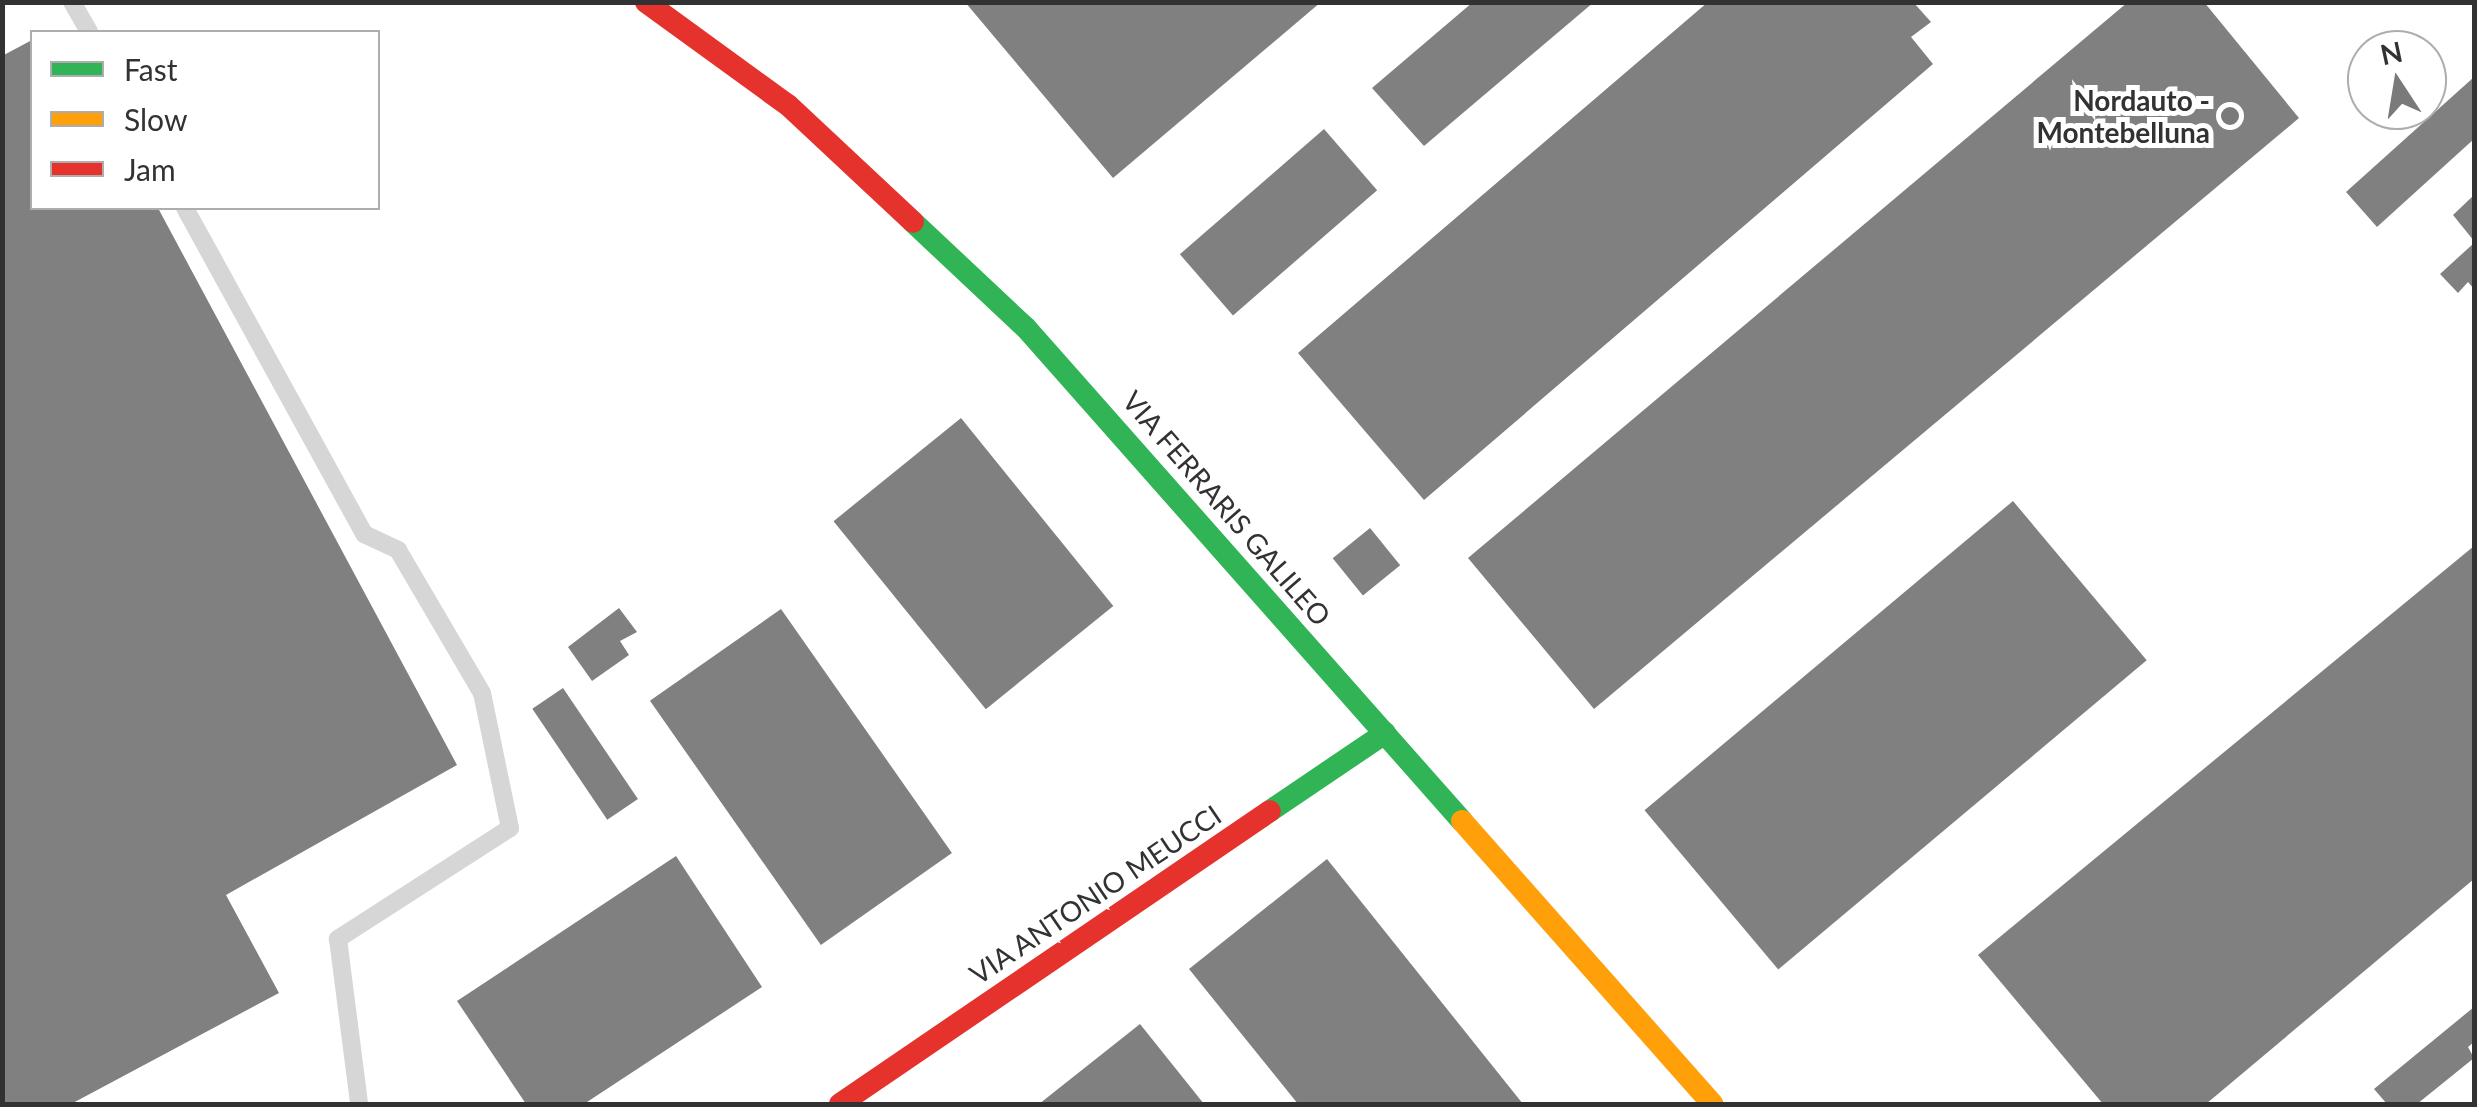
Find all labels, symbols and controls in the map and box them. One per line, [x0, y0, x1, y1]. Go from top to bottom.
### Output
legend [30, 30, 380, 210]
north arrow [2347, 30, 2447, 130]
text: N [2377, 34, 2405, 71]
text: Fast [124, 51, 178, 87]
place label: Nordauto - Montebelluna [2036, 83, 2210, 149]
text: Slow [124, 101, 187, 137]
marker: Nordauto - Montebelluna [2219, 105, 2241, 127]
text: Jam [124, 151, 176, 187]
street label: VIA FERRARIS GALILEO [1116, 384, 1338, 632]
street label: VIA ANTONIO MEUCCI [962, 797, 1228, 991]

